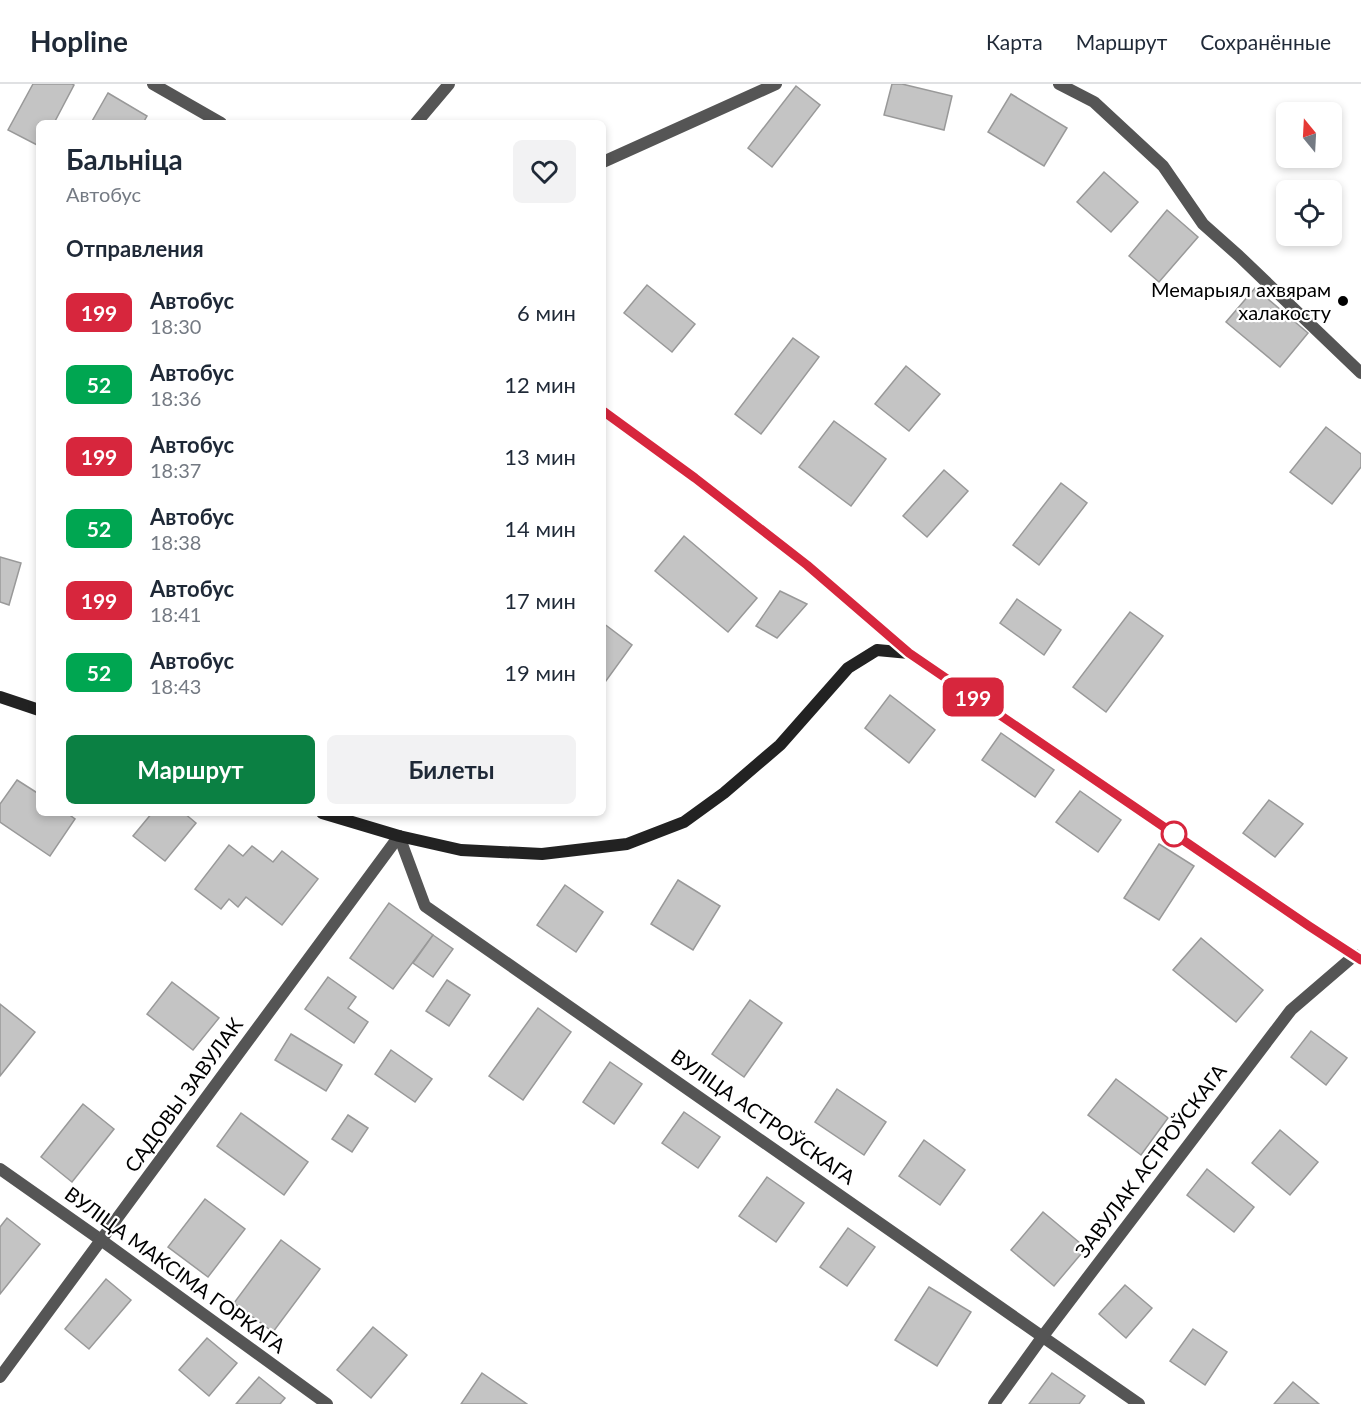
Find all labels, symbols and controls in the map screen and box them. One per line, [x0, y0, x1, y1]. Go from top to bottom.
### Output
text: Hopline [30, 24, 128, 58]
text: Карта [986, 29, 1043, 54]
text: Маршрут [1076, 29, 1167, 54]
text: Сохранённые [1200, 29, 1331, 54]
north arrow [1276, 102, 1342, 168]
map controls [1276, 102, 1342, 246]
button: heart [513, 140, 576, 203]
text: Бальніца [66, 142, 183, 176]
button: locate [1276, 180, 1342, 246]
text: Автобус [66, 182, 141, 206]
text: Отправления [66, 235, 204, 262]
place label: Мемарыял ахвярам халакосту [1151, 277, 1332, 324]
text: Автобус [150, 287, 234, 314]
marker: Мемарыял ахвярам халакосту [1336, 294, 1350, 308]
text: 6 мин [517, 299, 576, 326]
text: 199 [81, 300, 117, 325]
text: 18:30 [150, 314, 201, 338]
text: Автобус [150, 359, 234, 386]
text: 12 мин [504, 371, 576, 398]
text: 52 [87, 372, 111, 397]
text: 18:36 [150, 386, 201, 410]
text: Автобус [150, 431, 234, 458]
text: 13 мин [504, 443, 576, 470]
text: 199 [81, 444, 117, 469]
text: 18:37 [150, 458, 201, 482]
text: Автобус [150, 503, 234, 530]
text: 14 мин [504, 515, 576, 542]
text: 52 [87, 516, 111, 541]
text: 18:38 [150, 530, 201, 554]
text: Автобус [150, 575, 234, 602]
text: 17 мин [504, 587, 576, 614]
text: 199 [81, 588, 117, 613]
text: 18:41 [150, 602, 201, 626]
text: Автобус [150, 647, 234, 674]
text: 19 мин [504, 659, 576, 686]
text: 52 [87, 660, 111, 685]
text: 18:43 [150, 674, 201, 698]
line badge: 199 [938, 678, 1008, 716]
text: 199 [955, 685, 991, 710]
button: Маршрут [66, 735, 315, 804]
button: Билеты [327, 735, 576, 804]
unlabelled marker [1161, 821, 1187, 847]
street label: САДОВЫ ЗАВУЛАК [119, 1012, 248, 1176]
street label: ВУЛІЦА АСТРОЎСКАГА [667, 1044, 861, 1189]
street label: ЗАВУЛАК АСТРОЎСКАГА [1070, 1059, 1231, 1262]
street label: ВУЛІЦА МАКСІМА ГОРКАГА [61, 1181, 291, 1358]

